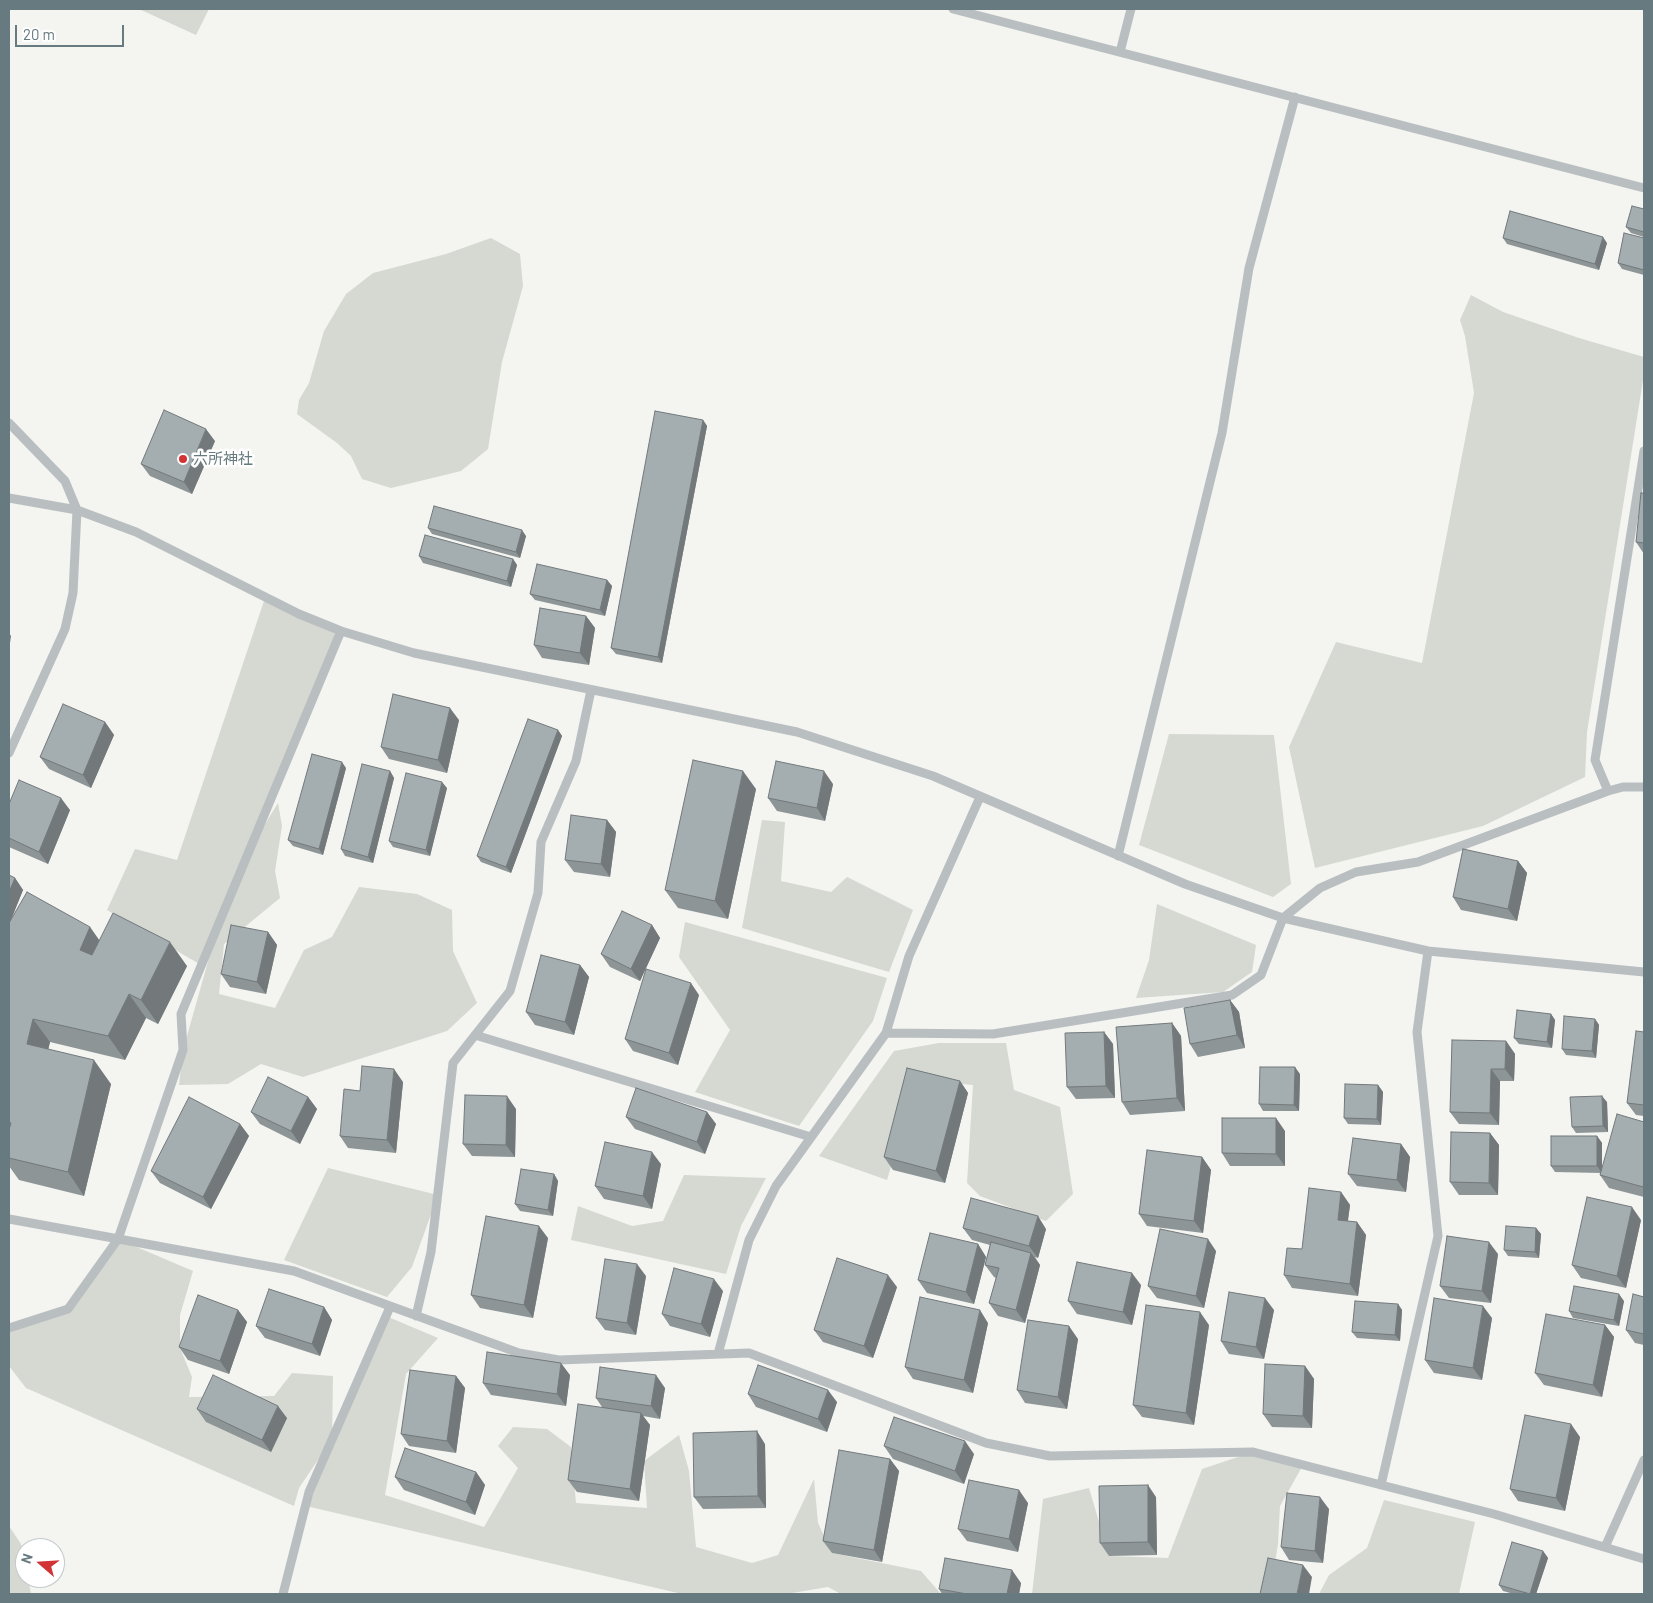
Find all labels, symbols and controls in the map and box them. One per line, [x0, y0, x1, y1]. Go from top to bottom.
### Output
scale bar [18, 15, 126, 47]
text: 20 m [23, 25, 55, 43]
place label: 六所神社 [193, 450, 253, 468]
marker: 六所神社 [177, 453, 189, 465]
north arrow [15, 1538, 65, 1588]
text: N [17, 1551, 36, 1565]

